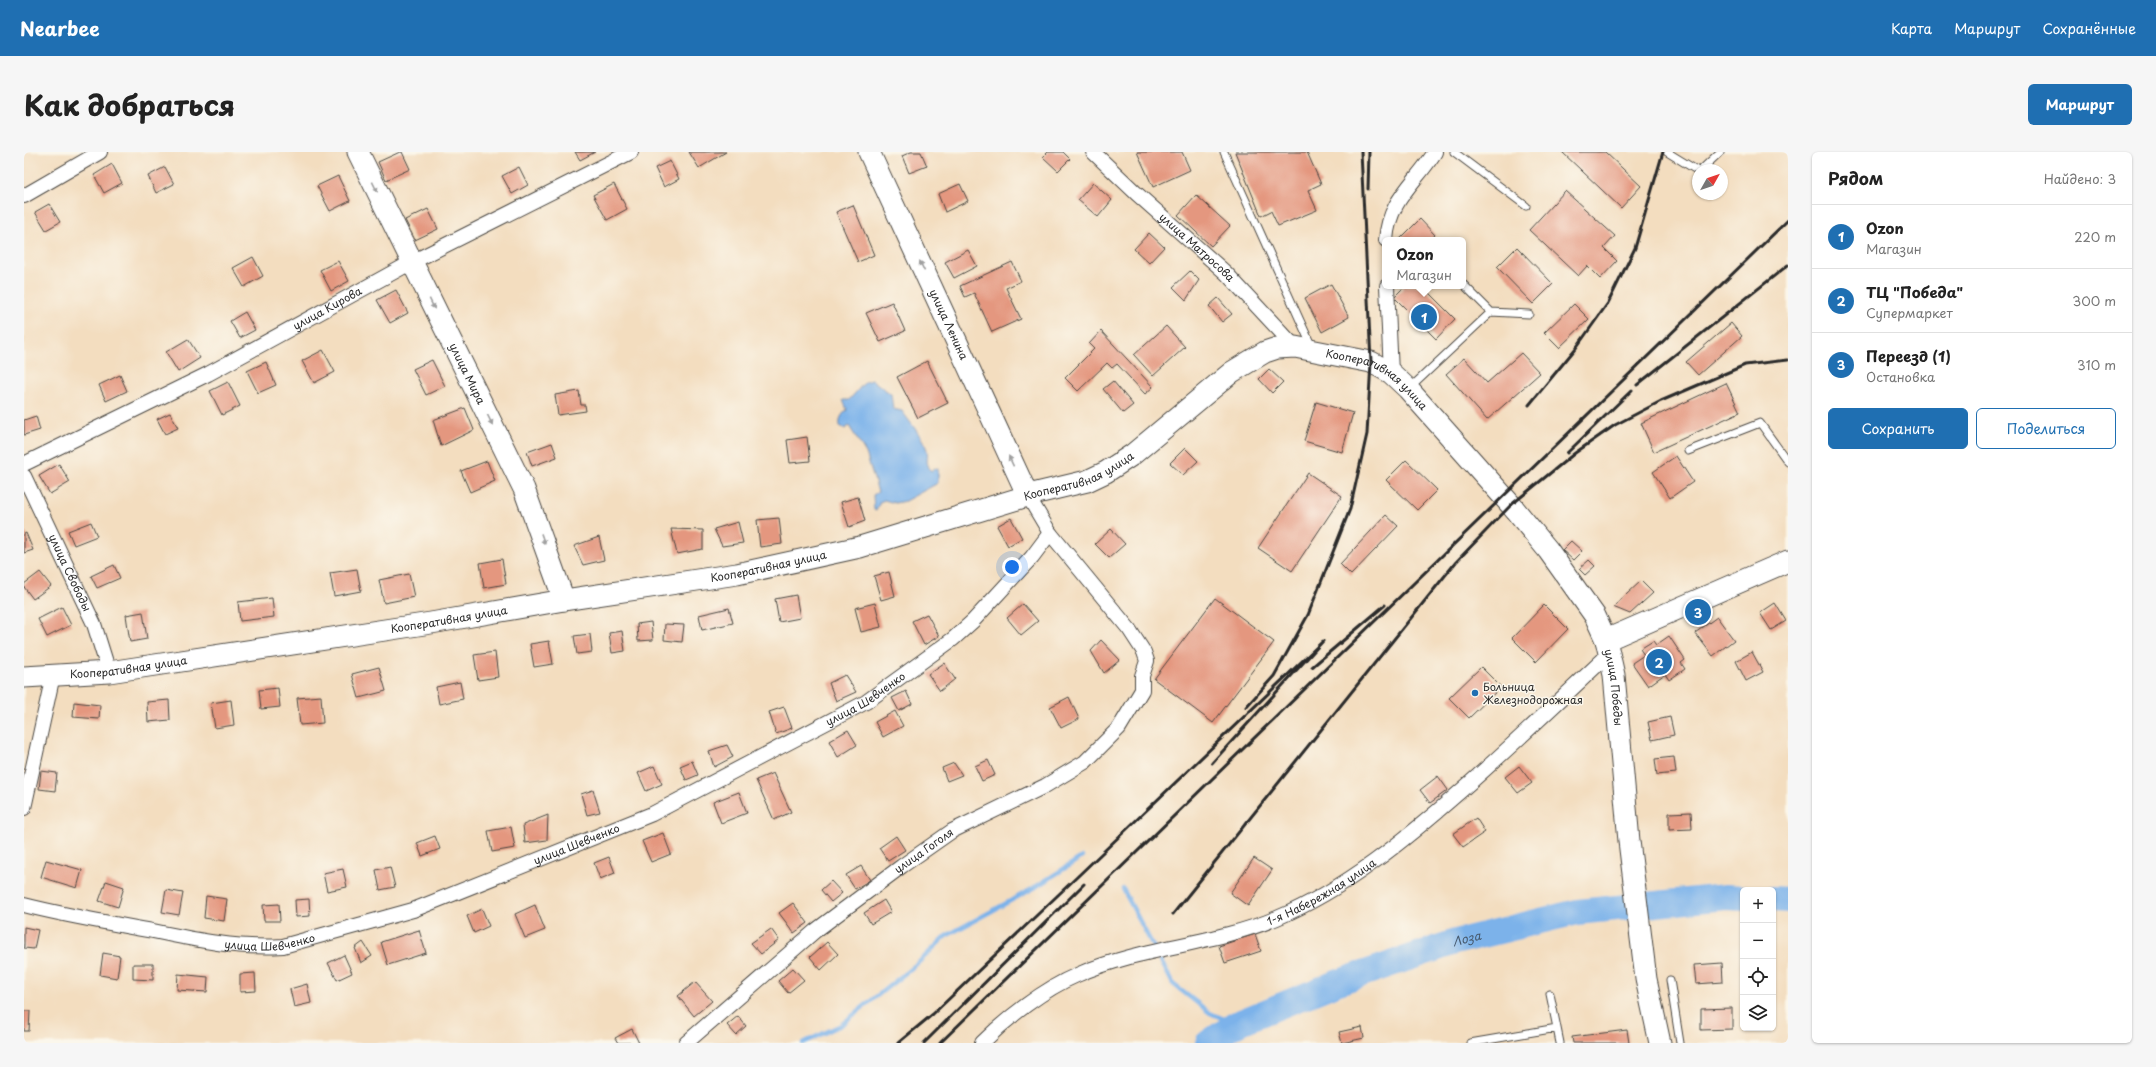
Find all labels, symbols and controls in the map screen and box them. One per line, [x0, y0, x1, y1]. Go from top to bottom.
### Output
text: Nearbee [20, 14, 100, 42]
text: Карта [1891, 18, 1932, 39]
text: Маршрут [1954, 18, 2020, 39]
text: Сохранённые [2042, 18, 2136, 39]
text: Как добраться [24, 83, 235, 126]
button: Маршрут [2028, 84, 2132, 125]
north arrow [1692, 164, 1728, 200]
text: Рядом [1828, 165, 1883, 191]
text: Найдено: 3 [2044, 169, 2116, 188]
one-way arrow [372, 181, 378, 193]
street label: улица Матросова [1156, 208, 1239, 285]
text: Ozon [1866, 216, 1904, 239]
text: 1 [1838, 227, 1844, 246]
text: 220 m [2074, 227, 2116, 246]
popup [1382, 237, 1466, 289]
text: Магазин [1866, 239, 1922, 258]
text: Ozon [1396, 242, 1434, 265]
one-way arrow [919, 261, 925, 272]
text: Магазин [1396, 265, 1452, 284]
text: ТЦ "Победа" [1866, 280, 1963, 303]
street label: улица Кирова [289, 282, 365, 334]
street label: улица Ленина [925, 286, 973, 363]
text: 2 [1836, 291, 1846, 310]
text: 300 m [2072, 291, 2116, 310]
one-way arrow [429, 298, 435, 309]
pin: 1 [1411, 302, 1437, 332]
text: Супермаркет [1866, 303, 1953, 322]
street label: улица Мира [445, 340, 490, 407]
street label: Кооперативная улица [1324, 344, 1432, 414]
text: Переезд (1) [1866, 344, 1951, 367]
text: 3 [1837, 355, 1845, 374]
text: 310 m [2077, 355, 2116, 374]
text: Остановка [1866, 367, 1935, 386]
button: Сохранить [1828, 408, 1968, 449]
button: Поделиться [1976, 408, 2116, 449]
one-way arrow [487, 414, 493, 426]
street label: Кооперативная улица [1021, 447, 1137, 505]
one-way arrow [1008, 454, 1014, 466]
street label: улица Свободы [45, 531, 96, 614]
one-way arrow [540, 533, 546, 545]
street label: Кооперативная улица [709, 546, 828, 586]
your location [1002, 557, 1022, 577]
pin: 3 [1685, 597, 1711, 627]
street label: Кооперативная улица [389, 601, 509, 637]
street label: улица Победы [1600, 647, 1628, 727]
pin: 2 [1646, 647, 1672, 677]
street label: Кооперативная улица [69, 651, 188, 682]
street label: улица Шевченко [822, 667, 909, 730]
place label: Больница Железнодорожная [1483, 678, 1583, 708]
marker: Больница Железнодорожная [1470, 688, 1480, 698]
street label: улица Шевченко [531, 819, 622, 869]
street label: улица Гоголя [890, 823, 957, 877]
street label: 1-я Набережная улица [1264, 854, 1379, 929]
map controls [1740, 887, 1776, 1031]
button: + [1740, 887, 1776, 923]
button: − [1740, 923, 1776, 959]
water label: Лоза [1451, 926, 1483, 950]
street label: улица Шевченко [224, 929, 317, 955]
button: locate [1740, 959, 1776, 995]
button: layers [1740, 995, 1776, 1031]

